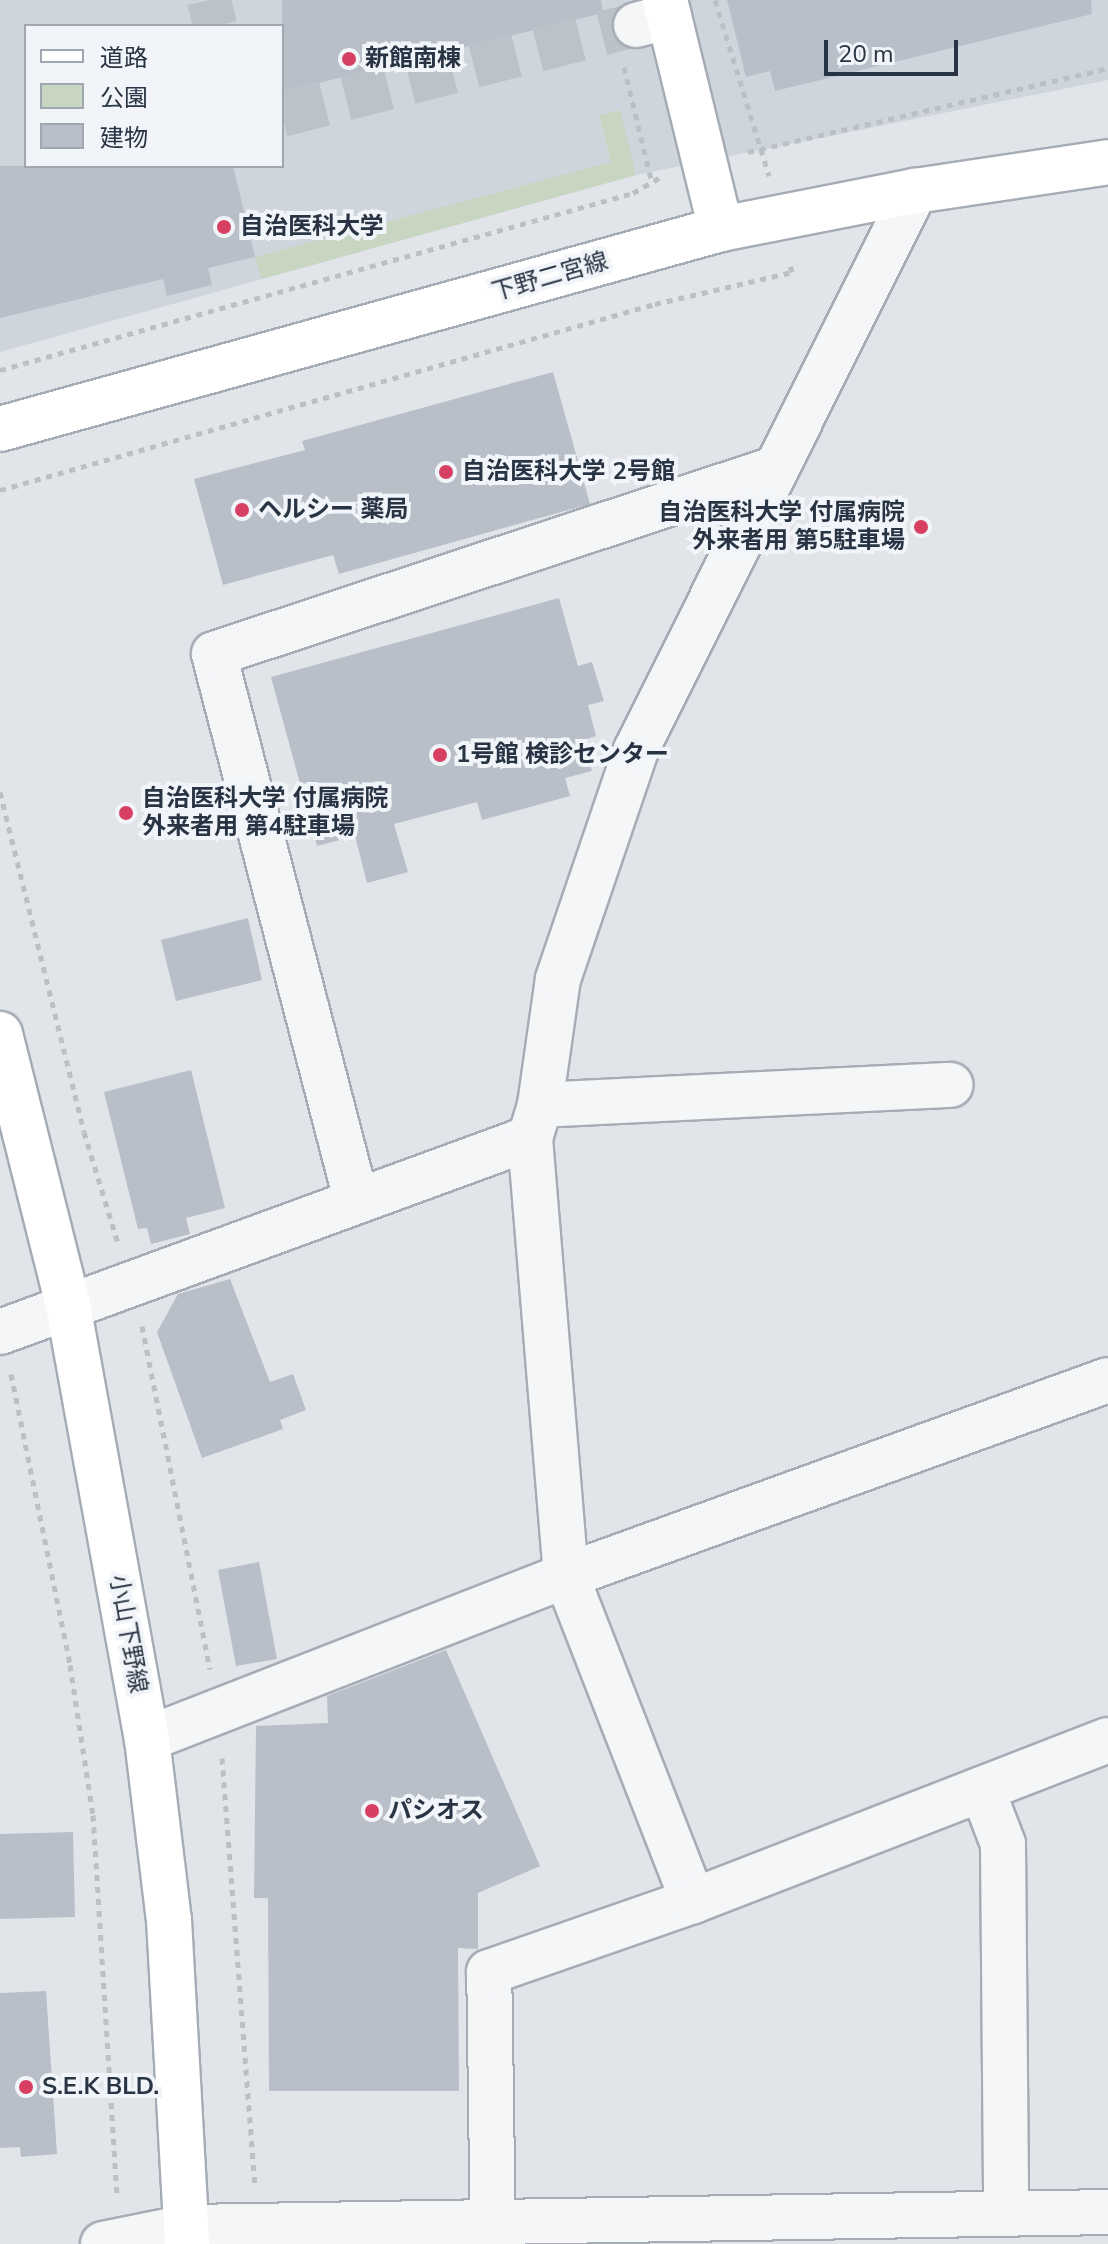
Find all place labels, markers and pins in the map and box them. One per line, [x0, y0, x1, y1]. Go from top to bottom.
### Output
place label: 新館南棟 [365, 45, 461, 73]
marker: 新館南棟 [340, 50, 358, 68]
place label: 自治医科大学 [240, 213, 384, 241]
marker: 自治医科大学 [215, 218, 233, 236]
place label: 自治医科大学 2号館 [462, 458, 675, 486]
marker: 自治医科大学 2号館 [437, 463, 455, 481]
place label: ヘルシー 薬局 [258, 496, 408, 524]
place label: 自治医科大学 付属病院 外来者用 第5駐車場 [659, 499, 905, 555]
marker: ヘルシー 薬局 [233, 501, 251, 519]
marker: 自治医科大学 付属病院 外来者用 第5駐車場 [912, 518, 930, 536]
place label: 1号館 検診センター [456, 741, 669, 769]
marker: 1号館 検診センター [431, 746, 449, 764]
place label: 自治医科大学 付属病院 外来者用 第4駐車場 [142, 785, 388, 841]
marker: 自治医科大学 付属病院 外来者用 第4駐車場 [117, 804, 135, 822]
place label: パシオス [388, 1797, 484, 1825]
marker: パシオス [363, 1802, 381, 1820]
place label: S.E.K BLD. [42, 2073, 159, 2101]
marker: S.E.K BLD. [17, 2078, 35, 2096]

